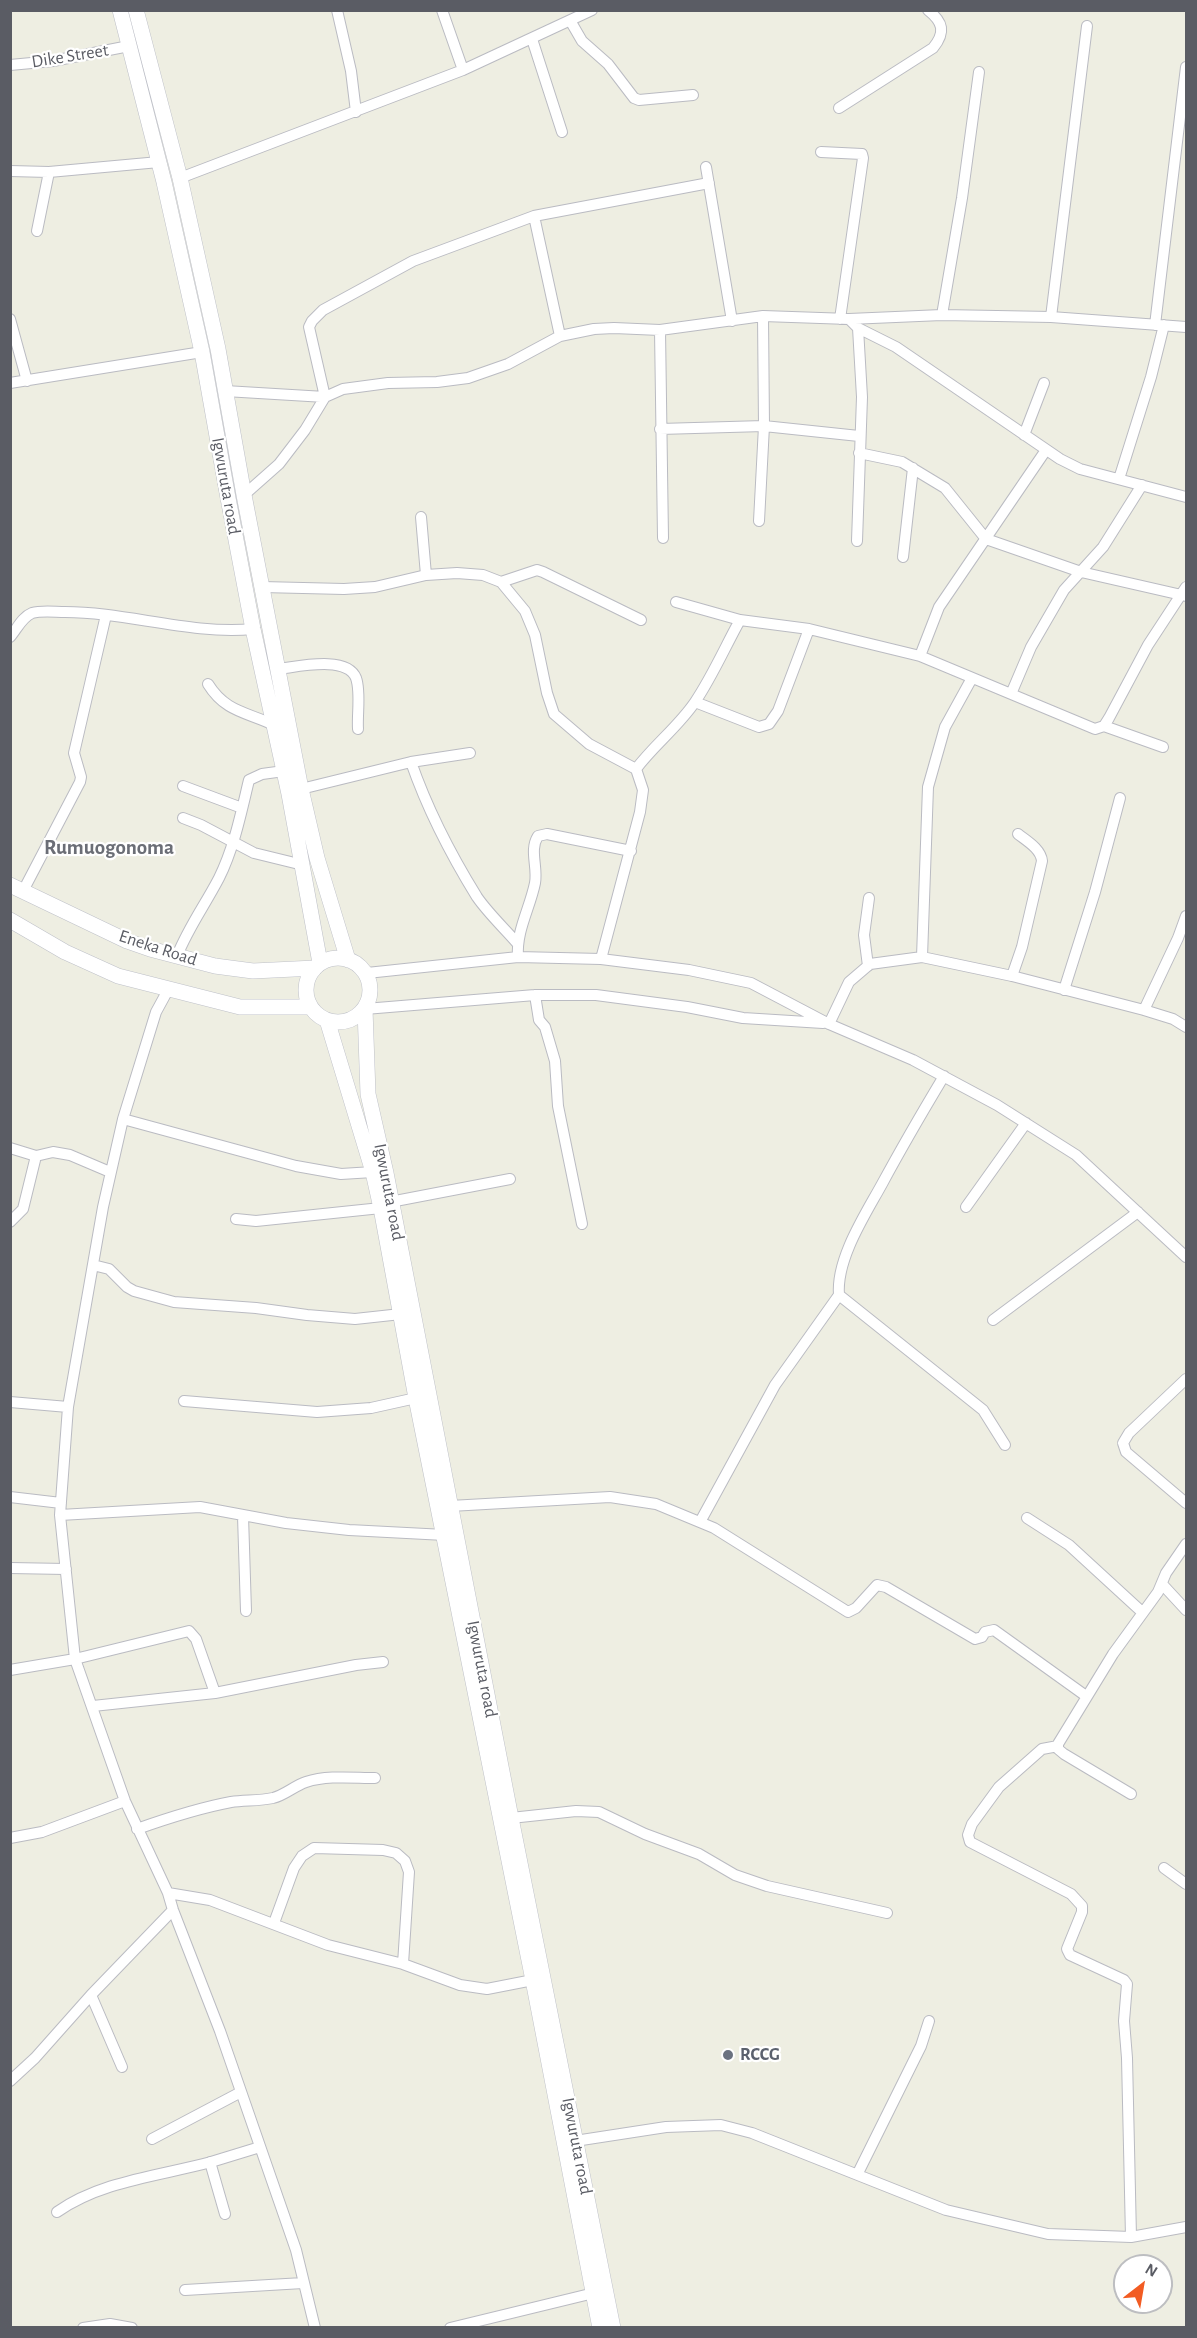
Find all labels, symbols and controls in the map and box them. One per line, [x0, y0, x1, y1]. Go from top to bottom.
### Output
street label: Dike Street [30, 39, 110, 73]
street label: Igwuruta road [207, 436, 245, 536]
district label: Rumuogonoma [44, 835, 174, 861]
street label: Eneka Road [116, 925, 200, 971]
street label: Igwuruta road [369, 1142, 409, 1242]
street label: Igwuruta road [462, 1619, 502, 1719]
place label: RCCG [740, 2044, 780, 2066]
marker: RCCG [721, 2048, 735, 2062]
street label: Igwuruta road [557, 2096, 597, 2196]
north arrow [1113, 2254, 1173, 2314]
text: N [1142, 2261, 1160, 2280]

